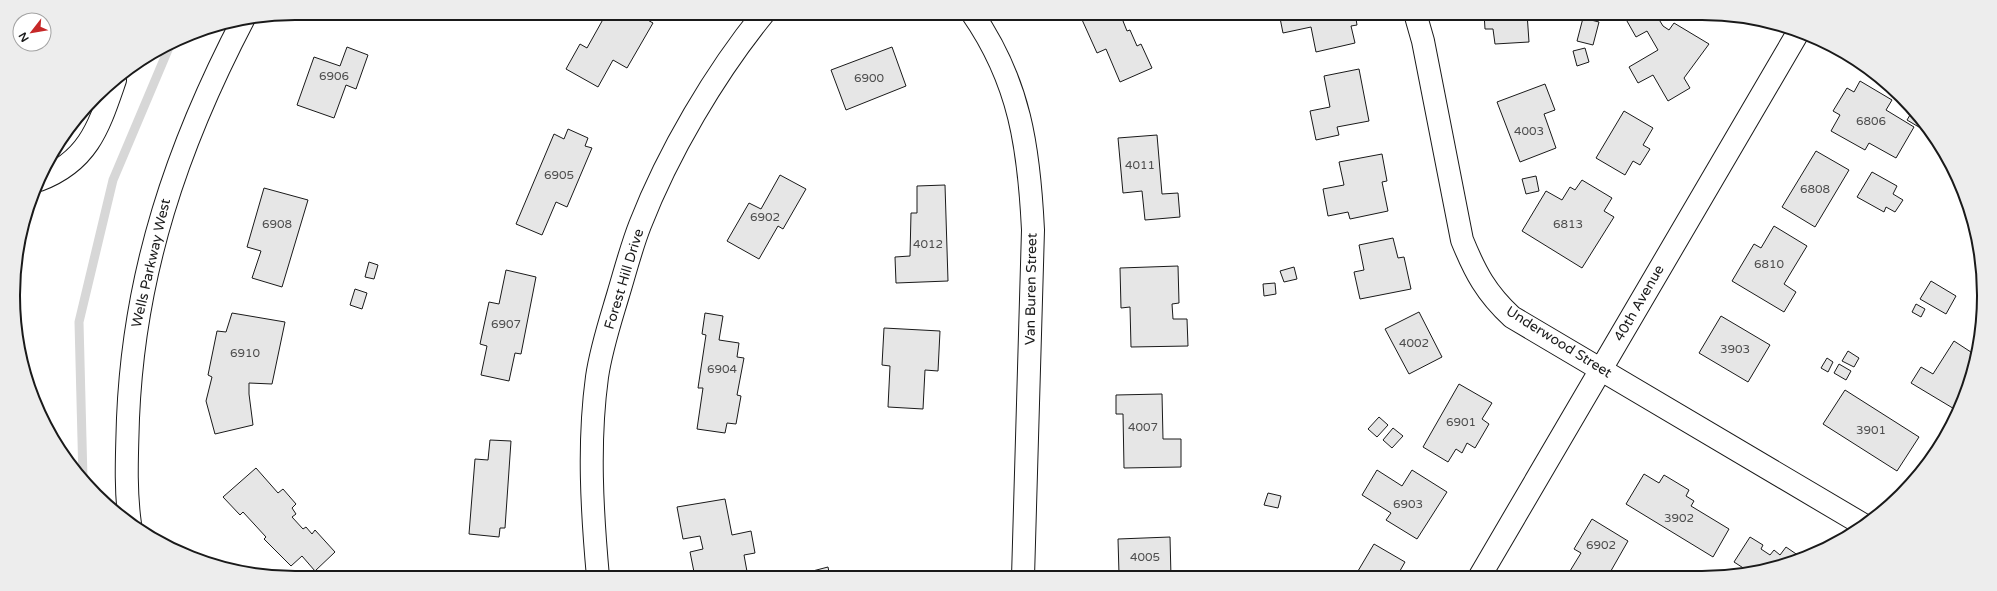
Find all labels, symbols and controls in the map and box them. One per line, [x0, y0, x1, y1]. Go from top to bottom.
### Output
north arrow [12, 12, 52, 52]
text: N [16, 30, 32, 44]
house number: 6906 [319, 69, 349, 83]
house number: 6900 [854, 71, 885, 85]
house number: 6806 [1856, 114, 1886, 128]
house number: 4003 [1514, 124, 1544, 138]
house number: 4011 [1125, 158, 1155, 172]
house number: 6905 [544, 168, 574, 182]
house number: 6808 [1800, 182, 1830, 196]
street label: Wells Parkway West [128, 196, 174, 329]
house number: 6902 [750, 210, 780, 224]
house number: 6908 [262, 217, 292, 231]
house number: 6813 [1553, 217, 1583, 231]
street label: Forest Hill Drive [601, 227, 647, 331]
street label: Van Buren Street [1022, 232, 1040, 345]
house number: 4012 [913, 237, 943, 251]
house number: 6810 [1754, 257, 1785, 271]
street label: 40th Avenue [1610, 262, 1668, 344]
street label: Underwood Street [1503, 303, 1616, 382]
house number: 6907 [491, 317, 521, 331]
house number: 4002 [1399, 336, 1429, 350]
house number: 3903 [1720, 342, 1750, 356]
house number: 6910 [230, 346, 261, 360]
house number: 6904 [707, 362, 738, 376]
house number: 6901 [1446, 415, 1476, 429]
house number: 4007 [1128, 420, 1158, 434]
house number: 3901 [1856, 423, 1886, 437]
house number: 6903 [1393, 497, 1423, 511]
house number: 3902 [1664, 511, 1694, 525]
house number: 6902 [1586, 538, 1616, 552]
house number: 4005 [1130, 550, 1160, 564]

